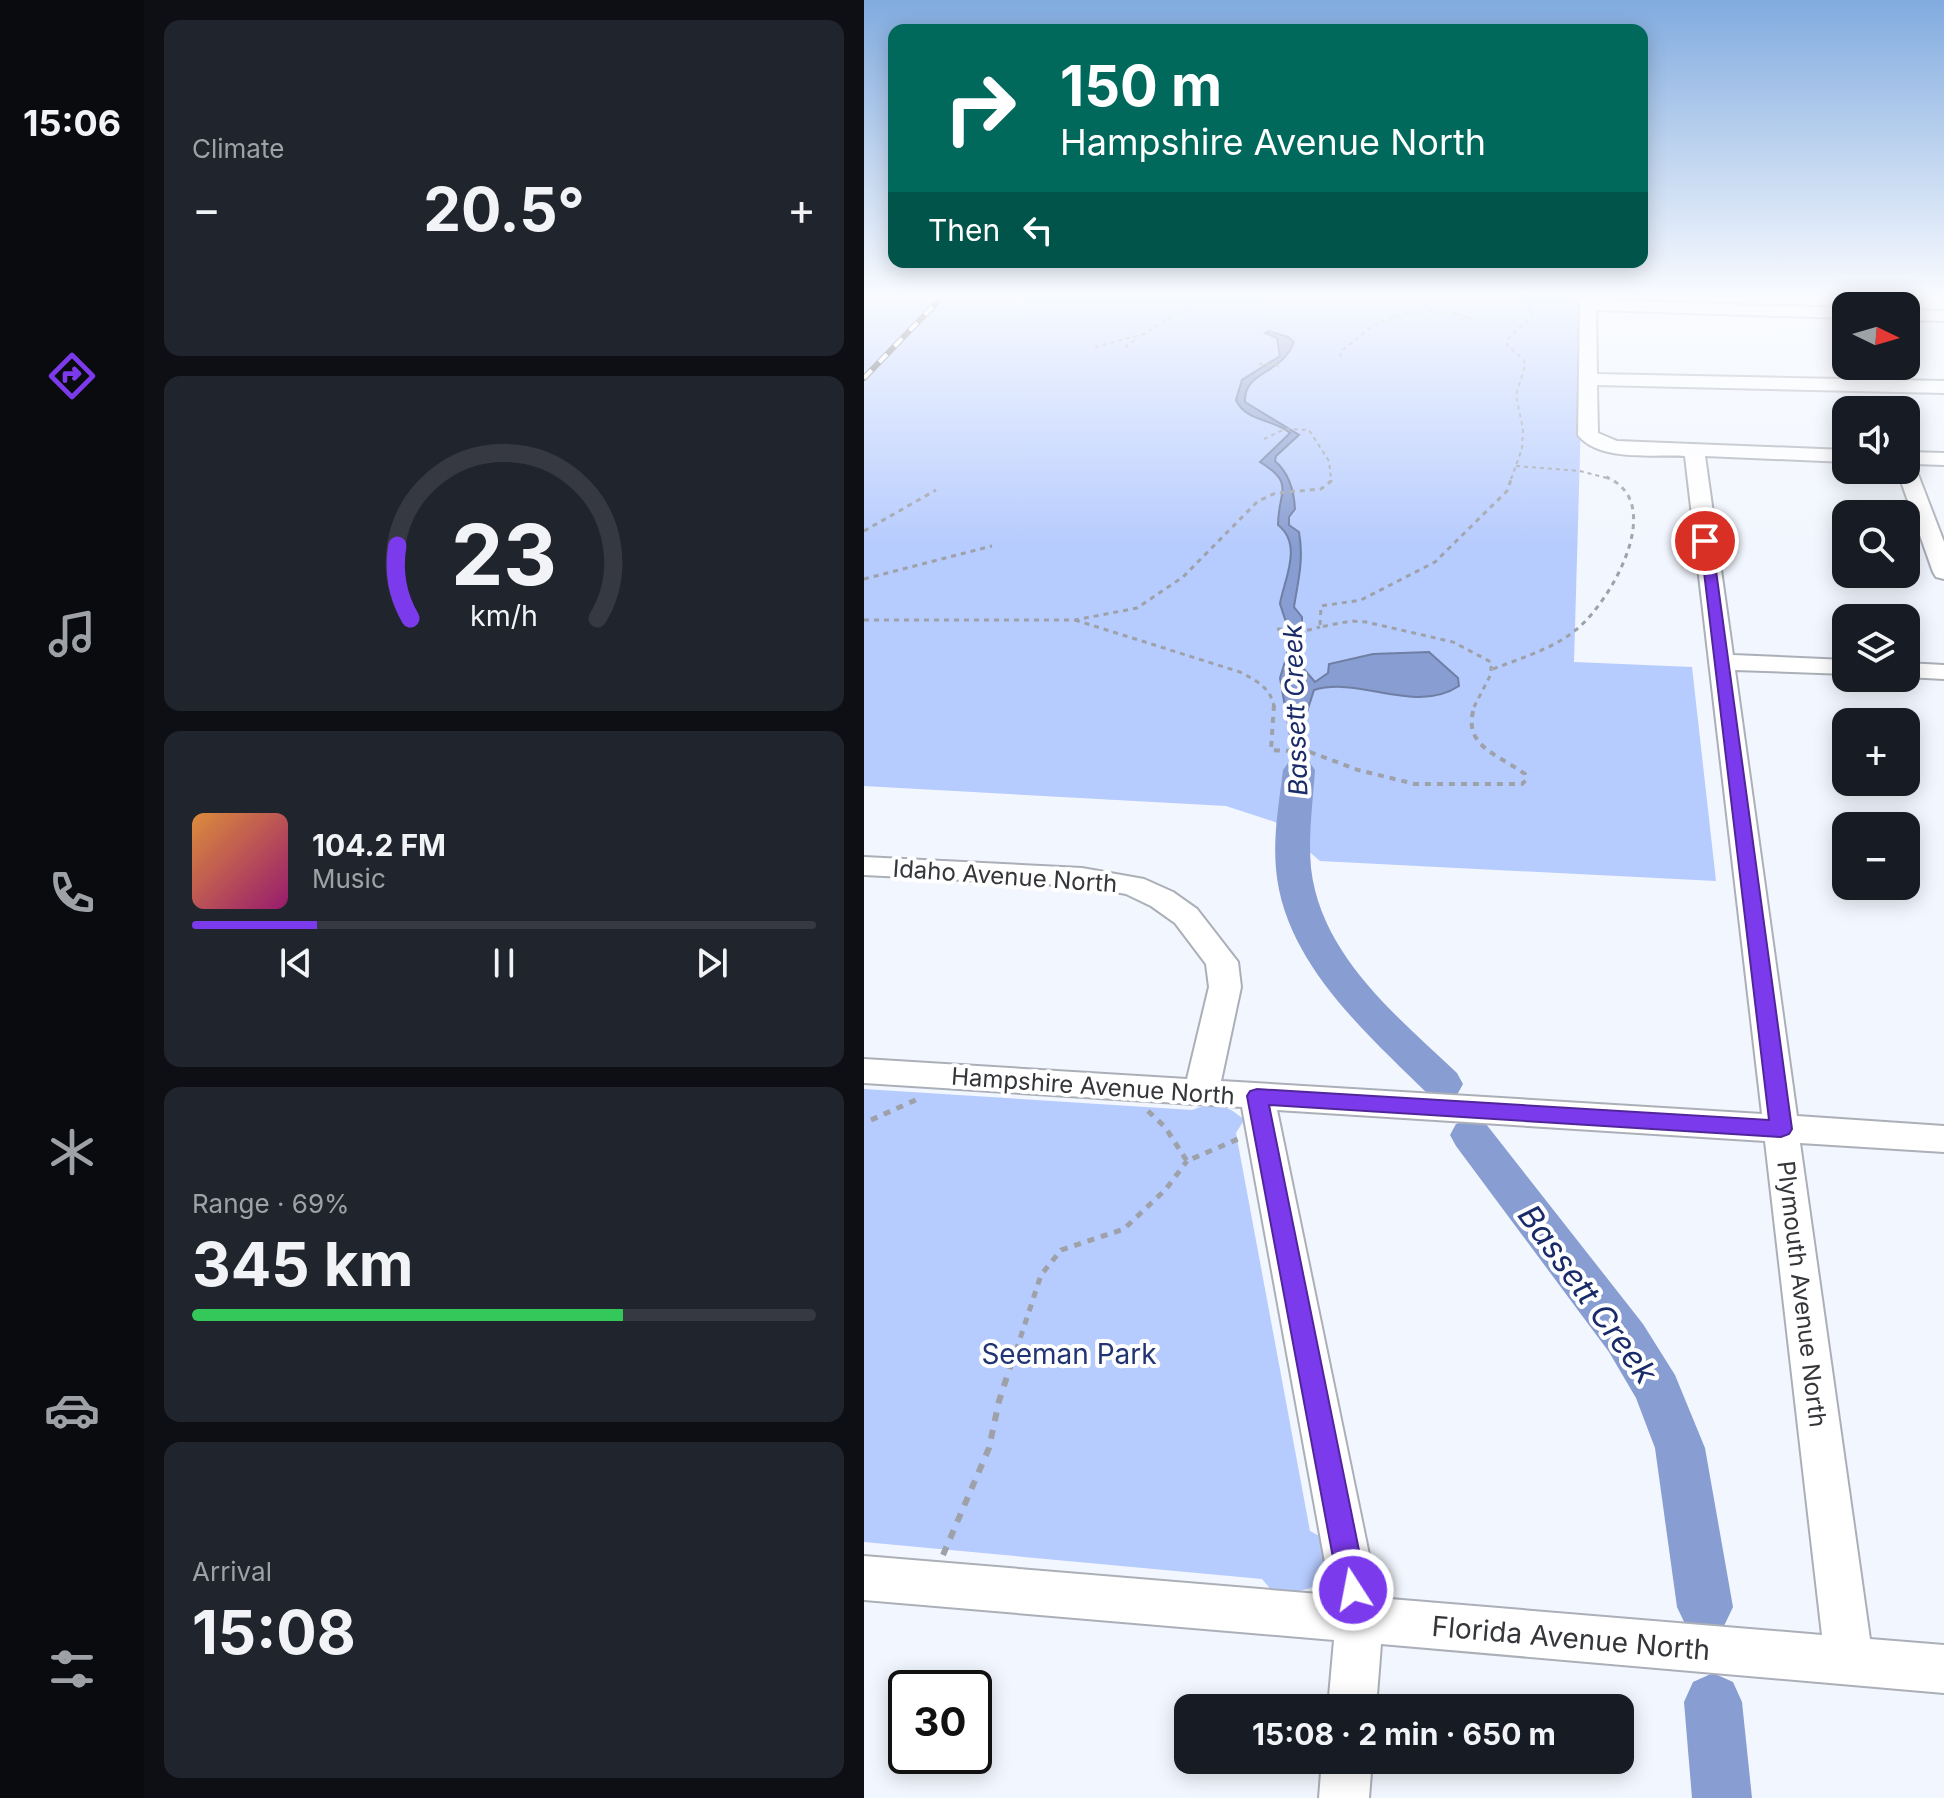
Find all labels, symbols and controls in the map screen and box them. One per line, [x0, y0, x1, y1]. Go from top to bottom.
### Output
text: 150 m [1060, 52, 1222, 120]
icon: right [928, 56, 1032, 160]
text: 15:06 [23, 101, 121, 145]
text: Hampshire Avenue North [1060, 120, 1486, 164]
text: Climate [192, 133, 284, 164]
text: 20.5° [423, 173, 585, 245]
text: − [192, 182, 221, 236]
text: + [787, 182, 816, 236]
icon: left [1016, 208, 1060, 252]
text: Then [928, 212, 1000, 248]
north arrow [1832, 292, 1920, 380]
map controls [1832, 292, 1920, 900]
icon: directions [44, 348, 100, 404]
button: sound [1832, 396, 1920, 484]
button: search [1832, 500, 1920, 588]
text: 23 [451, 504, 557, 605]
pin [1671, 507, 1739, 575]
icon: arrive [1683, 519, 1727, 563]
text: km/h [470, 599, 538, 634]
button: layers [1832, 604, 1920, 692]
icon: music [44, 606, 100, 662]
water label: Bassett Creek [1276, 623, 1313, 796]
button: + [1832, 708, 1920, 796]
button: − [1832, 812, 1920, 900]
text: 104.2 FM [312, 827, 446, 863]
street label: Idaho Avenue North [892, 854, 1118, 898]
text: Music [312, 863, 386, 894]
icon: phone [44, 865, 100, 921]
icon: previous [274, 941, 318, 985]
icon: pause [482, 941, 526, 985]
icon: next [690, 941, 734, 985]
street label: Hampshire Avenue North [950, 1062, 1236, 1110]
icon: climate [44, 1124, 100, 1180]
street label: Plymouth Avenue North [1771, 1159, 1833, 1429]
text: Range · 69% [192, 1188, 350, 1219]
water label: Bassett Creek [1510, 1197, 1667, 1392]
text: 345 km [192, 1228, 413, 1300]
park label: Seeman Park [981, 1337, 1157, 1371]
icon: car [44, 1382, 100, 1438]
position arrow [1311, 1548, 1395, 1632]
text: Arrival [192, 1556, 272, 1587]
text: 15:08 [192, 1596, 356, 1668]
street label: Florida Avenue North [1430, 1609, 1712, 1667]
icon: filters [44, 1641, 100, 1697]
speed limit sign: 30 [888, 1670, 992, 1774]
text: 15:08 · 2 min · 650 m [1252, 1716, 1556, 1752]

